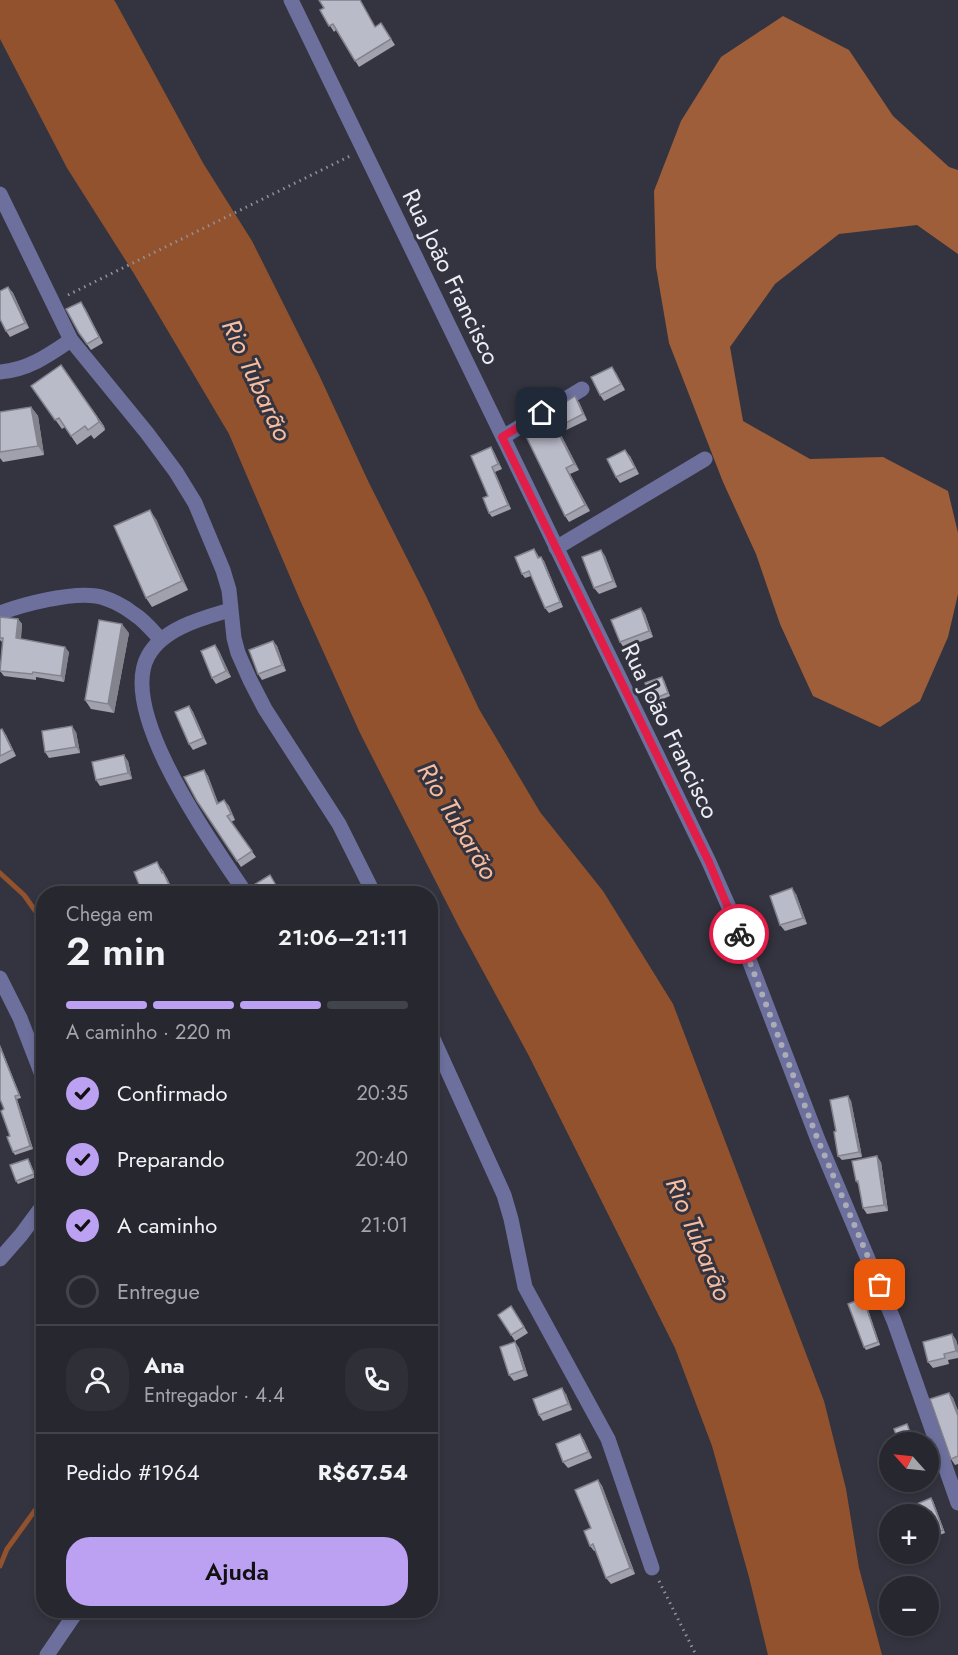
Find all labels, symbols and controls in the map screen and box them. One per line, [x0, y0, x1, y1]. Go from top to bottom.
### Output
street label: Rua João Francisco [394, 183, 509, 370]
water label: Rio Tubarão [212, 313, 302, 447]
pin [516, 387, 567, 438]
icon: home [525, 396, 558, 429]
street label: Rua João Francisco [613, 637, 728, 824]
water label: Rio Tubarão [408, 755, 508, 887]
text: Chega em [66, 900, 153, 929]
courier [709, 904, 769, 964]
icon: bike [723, 918, 756, 951]
text: 21:06–21:11 [278, 921, 408, 953]
text: 2 min [66, 923, 166, 980]
text: A caminho · 220 m [66, 1018, 231, 1047]
icon: check [66, 1077, 99, 1110]
text: Confirmado [117, 1077, 227, 1109]
text: 20:35 [356, 1079, 408, 1108]
icon: check [66, 1143, 99, 1176]
text: Preparando [117, 1143, 225, 1175]
text: 20:40 [355, 1145, 408, 1174]
water label: Rio Tubarão [656, 1171, 742, 1307]
icon: check [66, 1209, 99, 1242]
text: A caminho [117, 1209, 217, 1241]
text: 21:01 [361, 1211, 408, 1240]
pin [854, 1259, 905, 1310]
icon: bag [863, 1268, 896, 1301]
text: Entregue [117, 1275, 200, 1307]
button: person [66, 1348, 129, 1411]
button: phone [345, 1348, 408, 1411]
text: Ana [144, 1349, 185, 1381]
text: Entregador · 4.4 [144, 1381, 285, 1410]
north arrow [879, 1432, 939, 1492]
map controls [879, 1432, 939, 1636]
text: Pedido #1964 [66, 1456, 200, 1488]
text: R$67.54 [318, 1456, 408, 1488]
button: + [879, 1504, 939, 1564]
button: Ajuda [66, 1537, 408, 1606]
button: − [879, 1576, 939, 1636]

